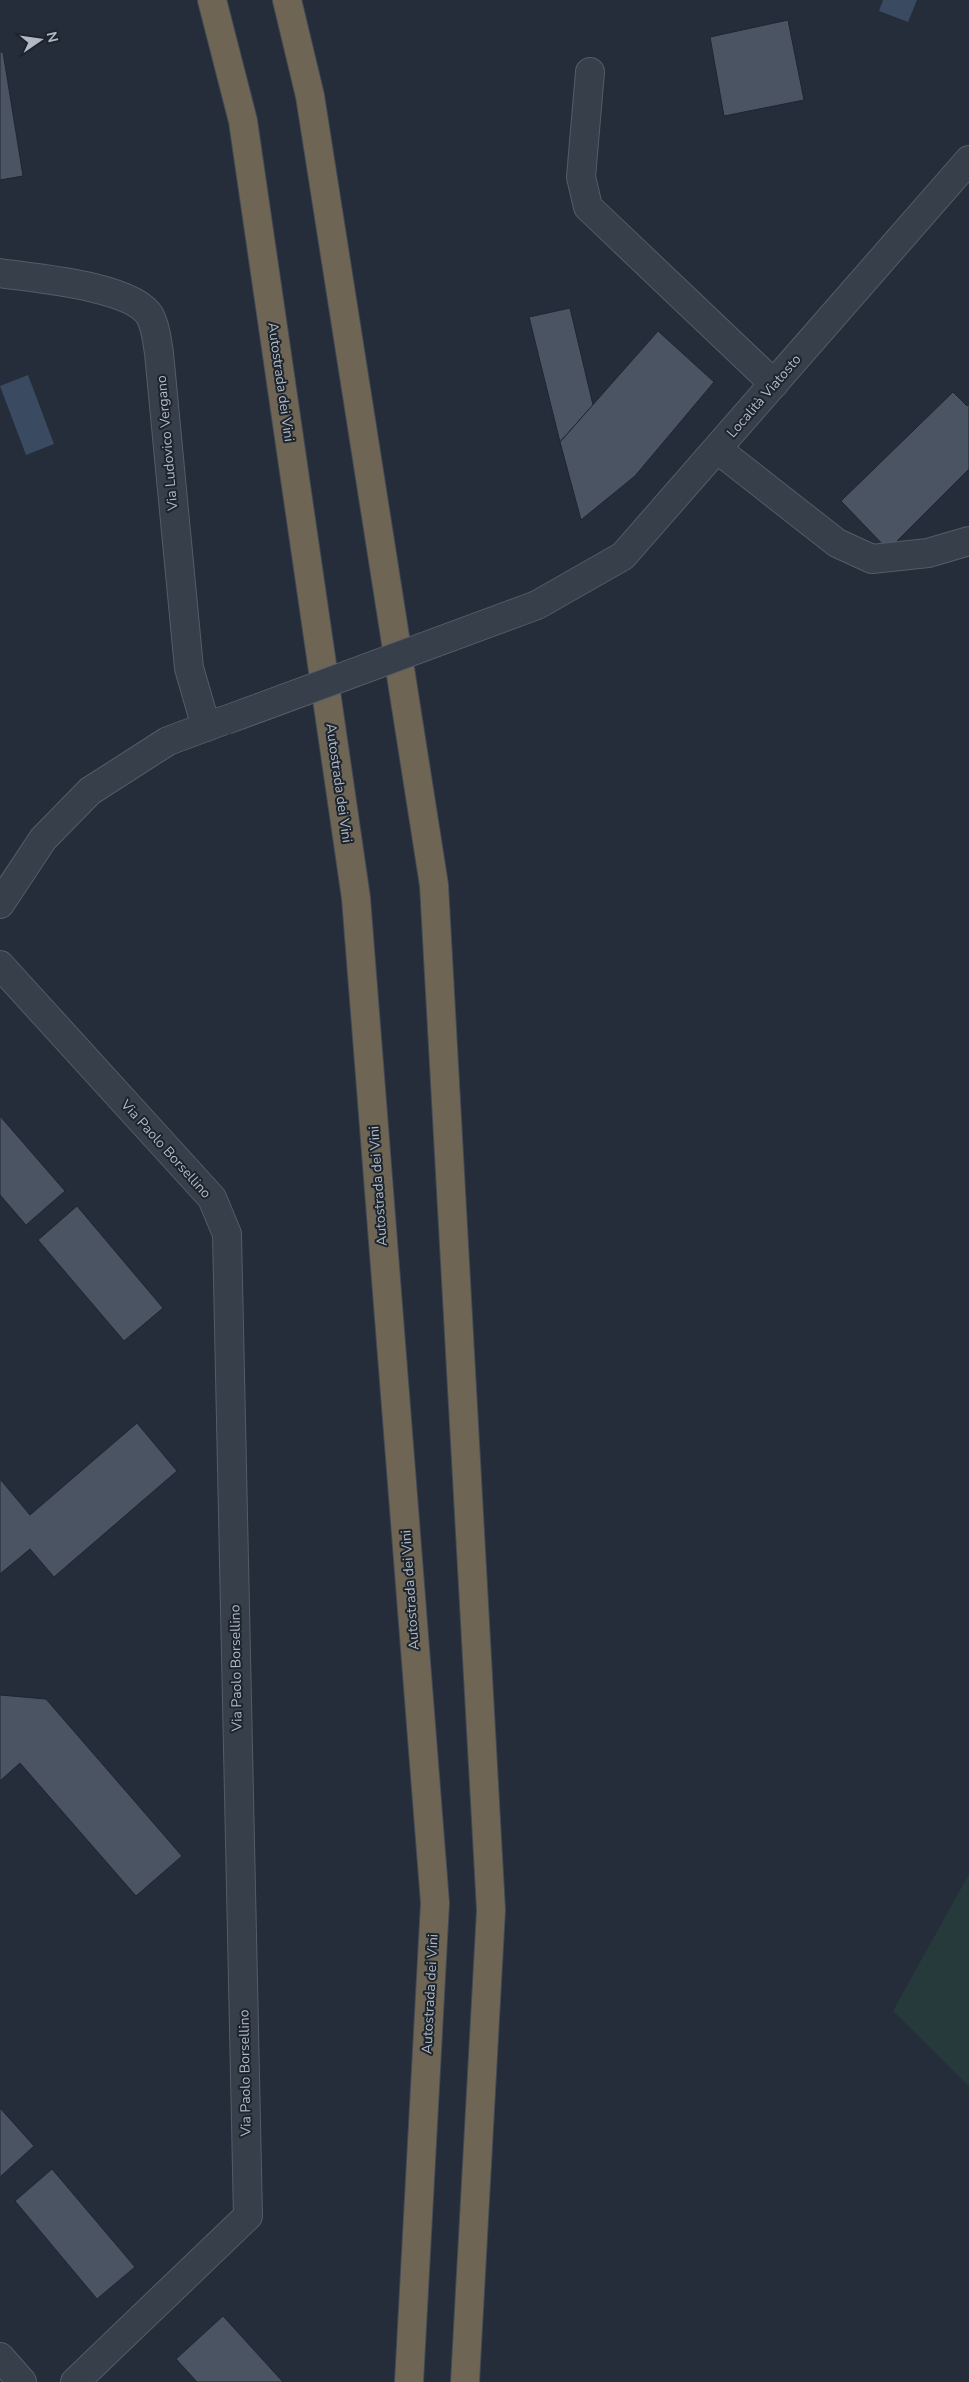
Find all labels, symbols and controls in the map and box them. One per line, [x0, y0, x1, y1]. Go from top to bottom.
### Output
north arrow [15, 15, 65, 65]
text: N [42, 30, 63, 44]
street label: Autostrada dei Vini [263, 321, 299, 443]
street label: Località Viatosto [722, 350, 806, 442]
street label: Via Ludovico Vergano [152, 374, 182, 512]
street label: Autostrada dei Vini [321, 722, 357, 844]
street label: Via Paolo Borsellino [116, 1095, 216, 1203]
street label: Autostrada dei Vini [364, 1125, 392, 1247]
street label: Autostrada dei Vini [396, 1529, 424, 1651]
street label: Via Paolo Borsellino [225, 1604, 247, 1733]
street label: Autostrada dei Vini [417, 1933, 443, 2055]
street label: Via Paolo Borsellino [234, 2009, 256, 2138]

